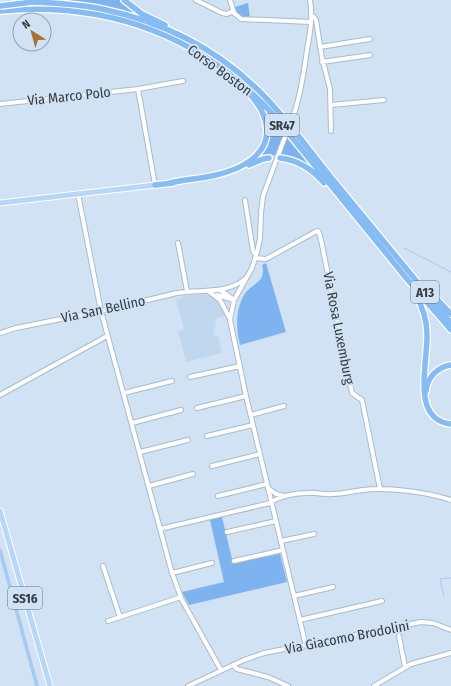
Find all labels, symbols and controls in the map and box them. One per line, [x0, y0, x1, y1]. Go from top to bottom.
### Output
north arrow [12, 12, 52, 52]
text: N [20, 17, 33, 32]
street label: Corso Boston [184, 41, 255, 100]
street label: Via Marco Polo [27, 84, 112, 109]
road number: SR47 [265, 114, 299, 136]
street label: Via Rosa Luxemburg [319, 270, 358, 386]
road number: A13 [411, 281, 439, 303]
street label: Via San Bellino [60, 292, 147, 327]
road number: SS16 [8, 587, 42, 609]
street label: Via Giacomo Brodolini [284, 617, 411, 658]

